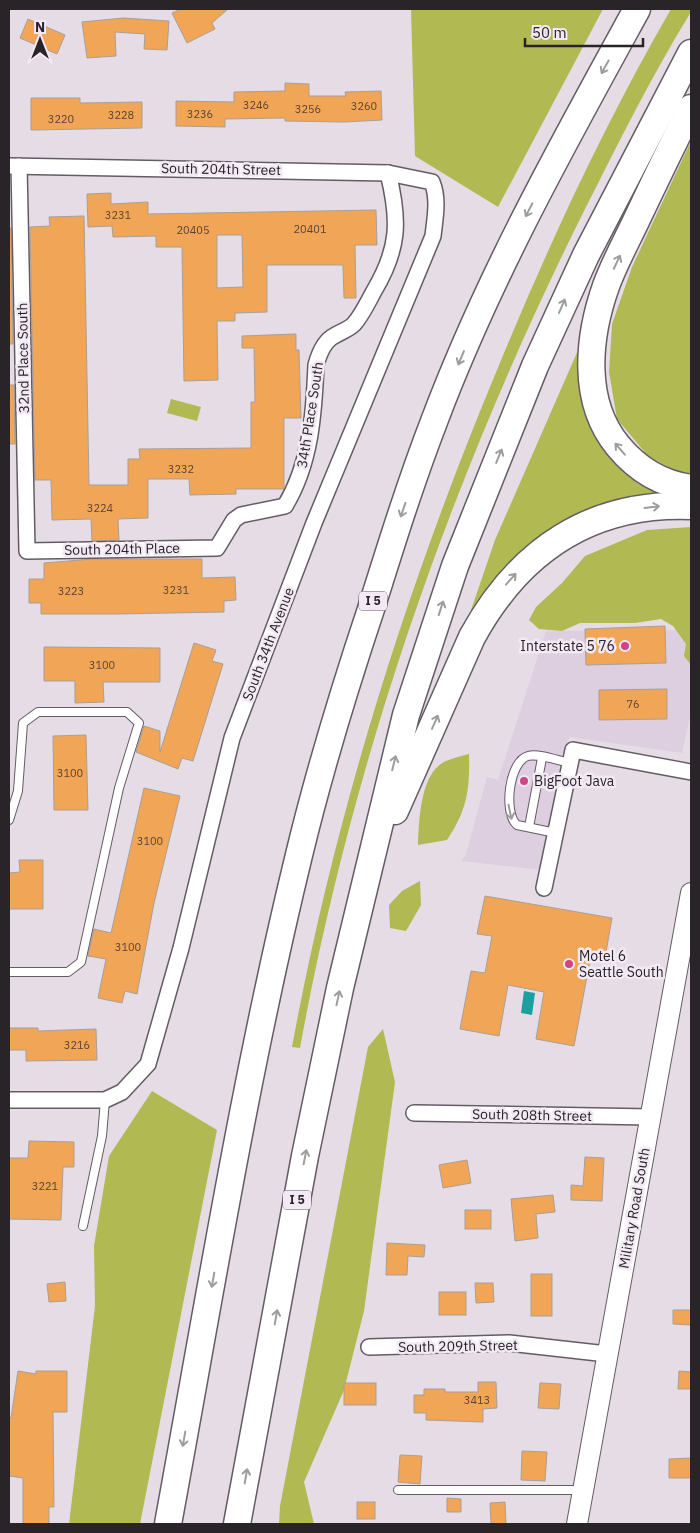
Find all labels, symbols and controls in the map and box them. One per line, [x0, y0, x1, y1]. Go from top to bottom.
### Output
north arrow [15, 15, 65, 65]
scale bar [525, 15, 642, 47]
text: N [35, 18, 45, 36]
text: 50 m [532, 23, 567, 42]
one-way arrow [600, 59, 609, 74]
house number: 3246 [243, 98, 269, 112]
house number: 3260 [351, 99, 377, 113]
house number: 3256 [295, 102, 321, 116]
house number: 3236 [187, 107, 213, 121]
house number: 3228 [108, 108, 134, 122]
house number: 3220 [48, 112, 74, 126]
street label: South 204th Street [161, 159, 281, 179]
one-way arrow [524, 203, 534, 218]
house number: 3231 [105, 208, 132, 222]
house number: 20401 [294, 222, 327, 236]
house number: 20405 [177, 223, 210, 237]
one-way arrow [613, 255, 622, 270]
one-way arrow [558, 299, 568, 314]
street label: 32nd Place South [13, 303, 33, 413]
one-way arrow [456, 350, 466, 365]
street label: 34th Place South [293, 361, 327, 469]
one-way arrow [614, 442, 626, 455]
one-way arrow [495, 449, 504, 464]
house number: 3232 [168, 462, 194, 476]
house number: 3224 [87, 501, 114, 515]
one-way arrow [398, 502, 407, 517]
one-way arrow [644, 502, 660, 512]
street label: South 204th Place [64, 539, 180, 559]
one-way arrow [505, 573, 517, 586]
house number: 3231 [163, 583, 190, 597]
house number: 3223 [58, 584, 84, 598]
street label: South 34th Avenue [238, 585, 298, 703]
road number: I 5 [359, 592, 387, 610]
one-way arrow [437, 600, 447, 616]
place label: Interstate 5 76 [520, 637, 615, 655]
marker: Interstate 5 76 [619, 640, 631, 652]
house number: 3100 [89, 658, 115, 672]
house number: 76 [626, 697, 640, 711]
one-way arrow [430, 715, 440, 730]
one-way arrow [390, 756, 400, 772]
house number: 3100 [57, 766, 83, 780]
place label: BigFoot Java [534, 772, 615, 790]
marker: BigFoot Java [518, 775, 530, 787]
one-way arrow [506, 804, 515, 820]
house number: 3100 [137, 834, 163, 848]
house number: 3100 [115, 940, 141, 954]
place label: Motel 6 Seattle South [579, 947, 664, 981]
marker: Motel 6 Seattle South [563, 958, 575, 970]
one-way arrow [334, 990, 343, 1006]
house number: 3216 [64, 1038, 90, 1052]
street label: South 208th Street [472, 1105, 592, 1125]
street label: Military Road South [615, 1146, 653, 1270]
one-way arrow [301, 1149, 311, 1165]
house number: 3221 [32, 1179, 59, 1193]
road number: I 5 [283, 1190, 311, 1210]
one-way arrow [207, 1271, 217, 1287]
one-way arrow [271, 1309, 281, 1325]
street label: South 209th Street [398, 1336, 518, 1356]
house number: 3413 [464, 1393, 490, 1407]
one-way arrow [178, 1431, 188, 1447]
one-way arrow [242, 1469, 252, 1485]

